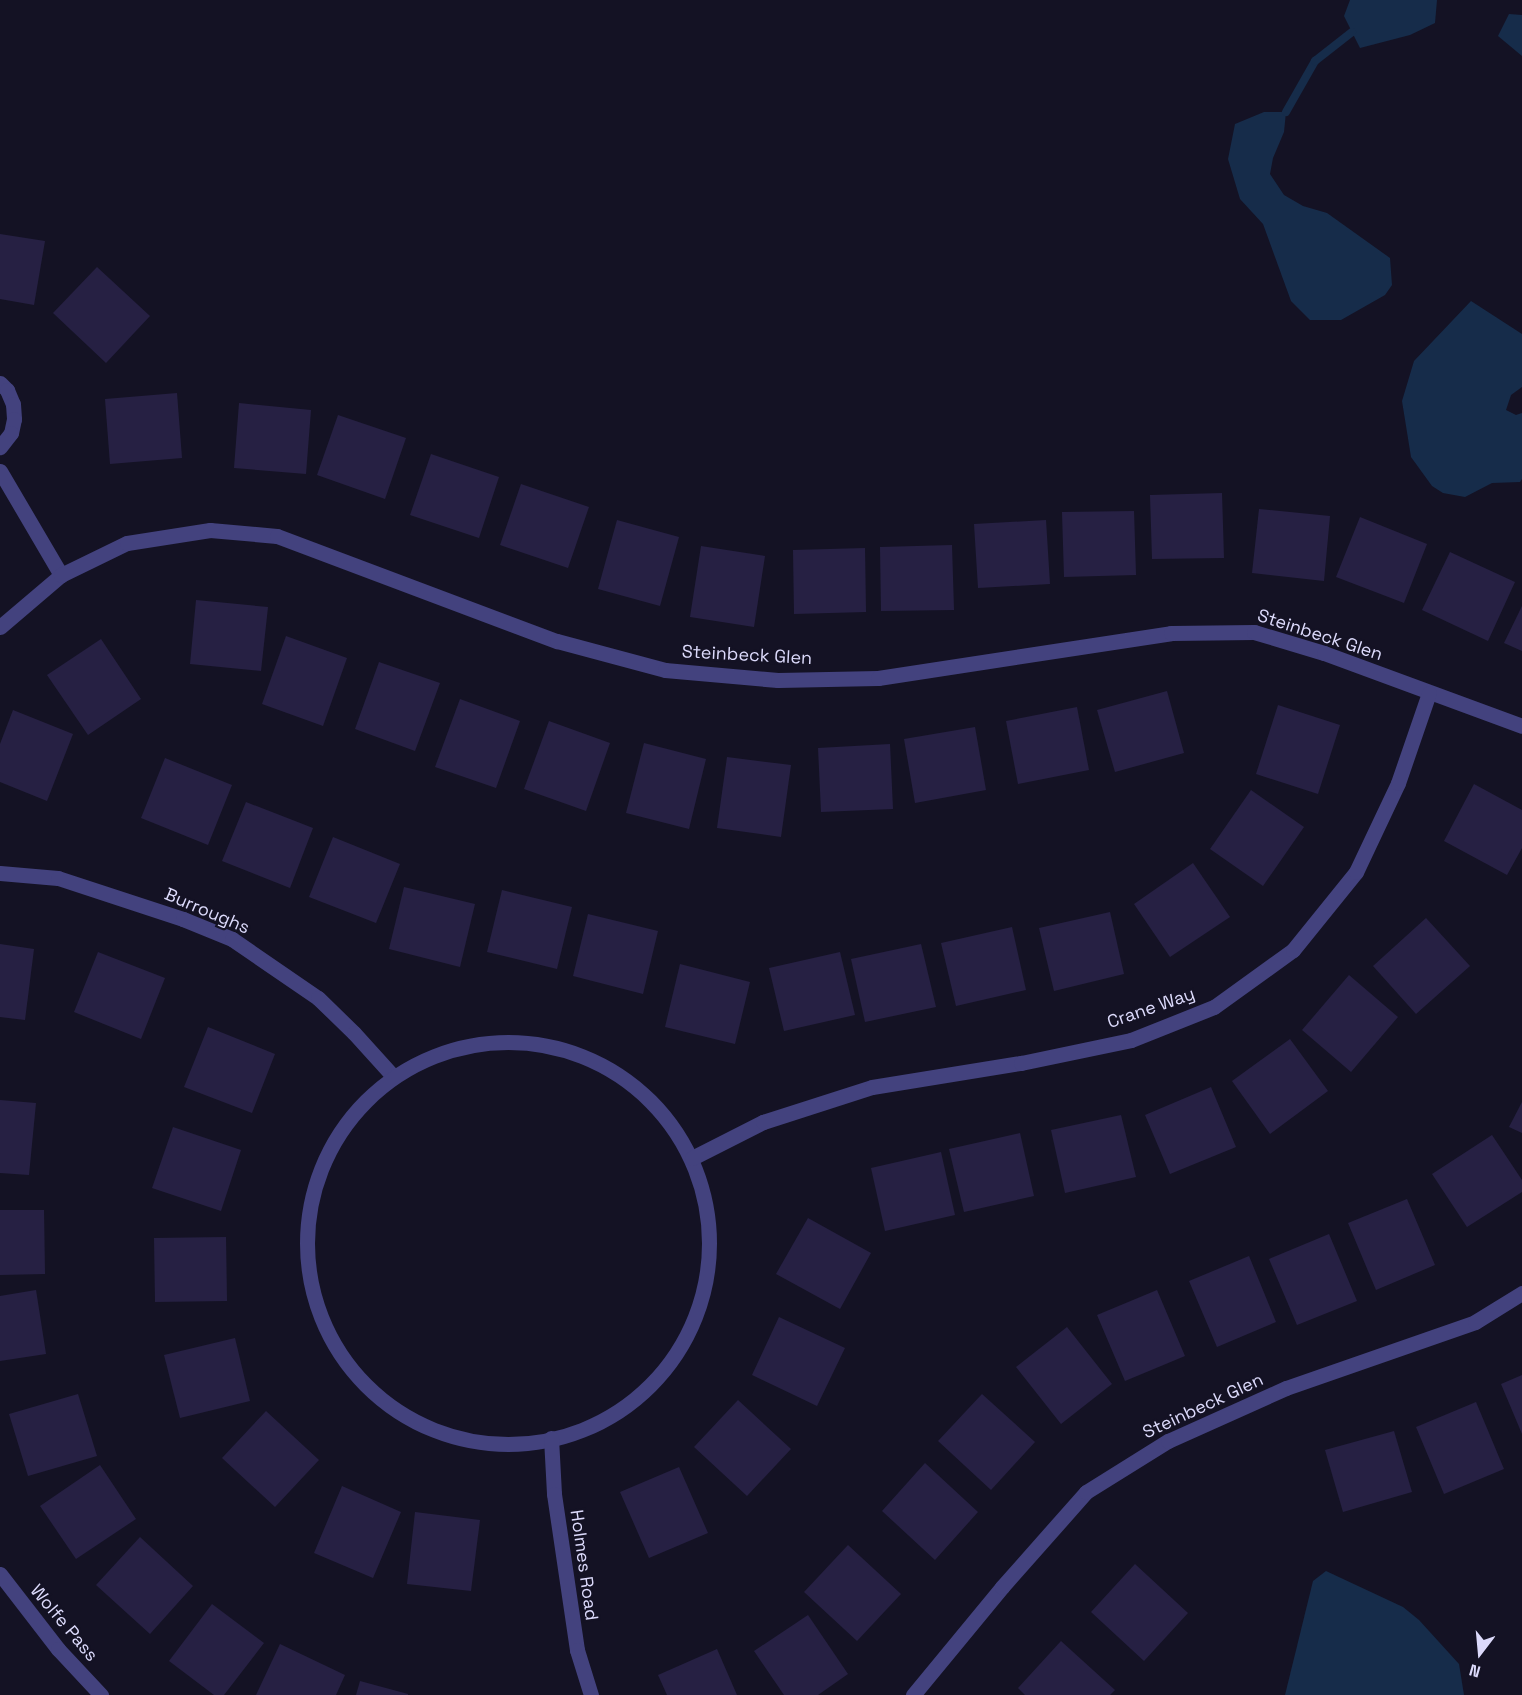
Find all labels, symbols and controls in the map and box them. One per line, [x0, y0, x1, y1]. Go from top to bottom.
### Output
street label: Steinbeck Glen [1255, 605, 1385, 665]
street label: Steinbeck Glen [681, 641, 813, 669]
street label: Burroughs [161, 883, 253, 939]
street label: Crane Way [1104, 983, 1198, 1033]
street label: Steinbeck Glen [1139, 1369, 1267, 1443]
street label: Holmes Road [566, 1508, 602, 1622]
street label: Wolfe Pass [26, 1580, 102, 1666]
north arrow [1450, 1623, 1510, 1683]
text: N [1467, 1659, 1483, 1682]

